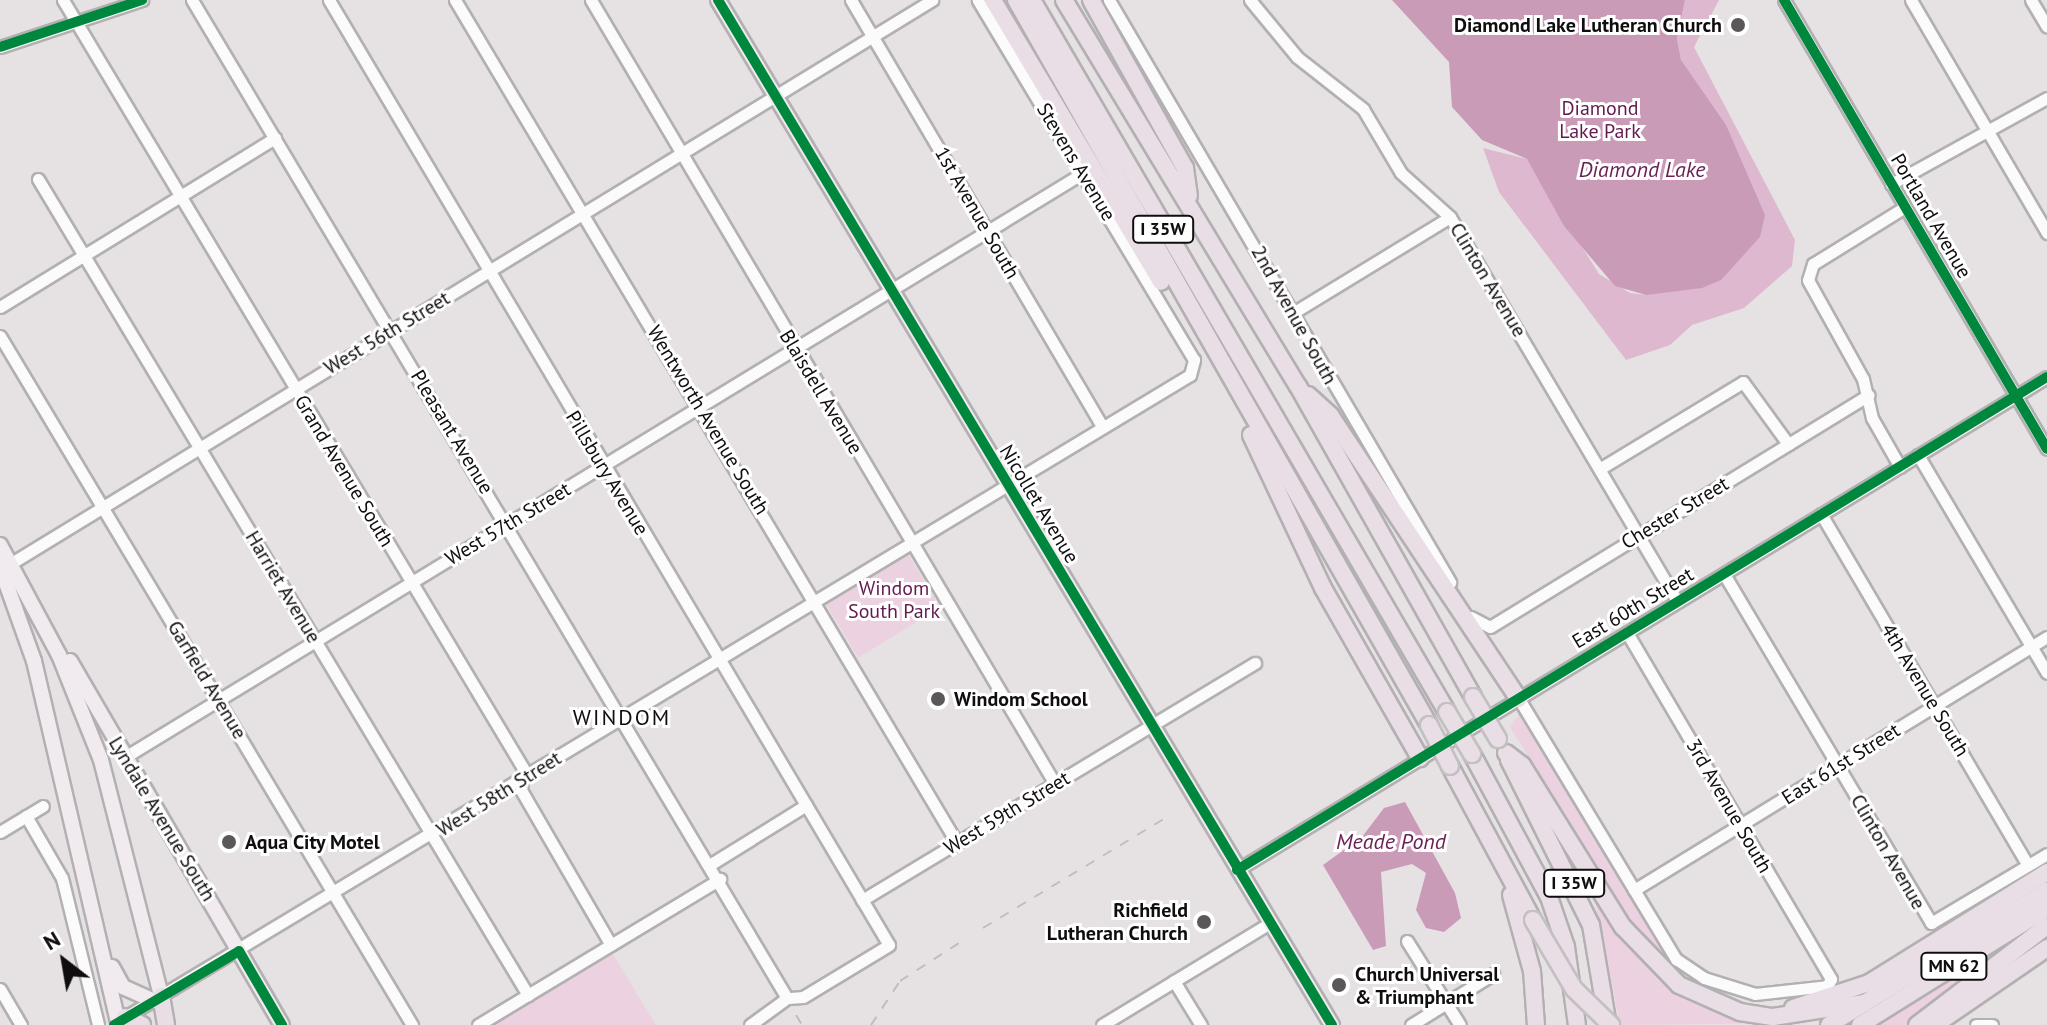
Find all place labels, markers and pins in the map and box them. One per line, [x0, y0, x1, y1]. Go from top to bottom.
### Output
place label: Diamond Lake Lutheran Church [1454, 13, 1722, 37]
marker: Diamond Lake Lutheran Church [1729, 16, 1747, 34]
place label: Windom School [954, 687, 1088, 711]
marker: Windom School [929, 690, 947, 708]
place label: Aqua City Motel [245, 830, 381, 854]
marker: Aqua City Motel [220, 833, 238, 851]
place label: Richfield Lutheran Church [1047, 898, 1188, 945]
marker: Richfield Lutheran Church [1195, 913, 1213, 931]
place label: Church Universal & Triumphant [1355, 962, 1499, 1009]
marker: Church Universal & Triumphant [1330, 976, 1348, 994]

